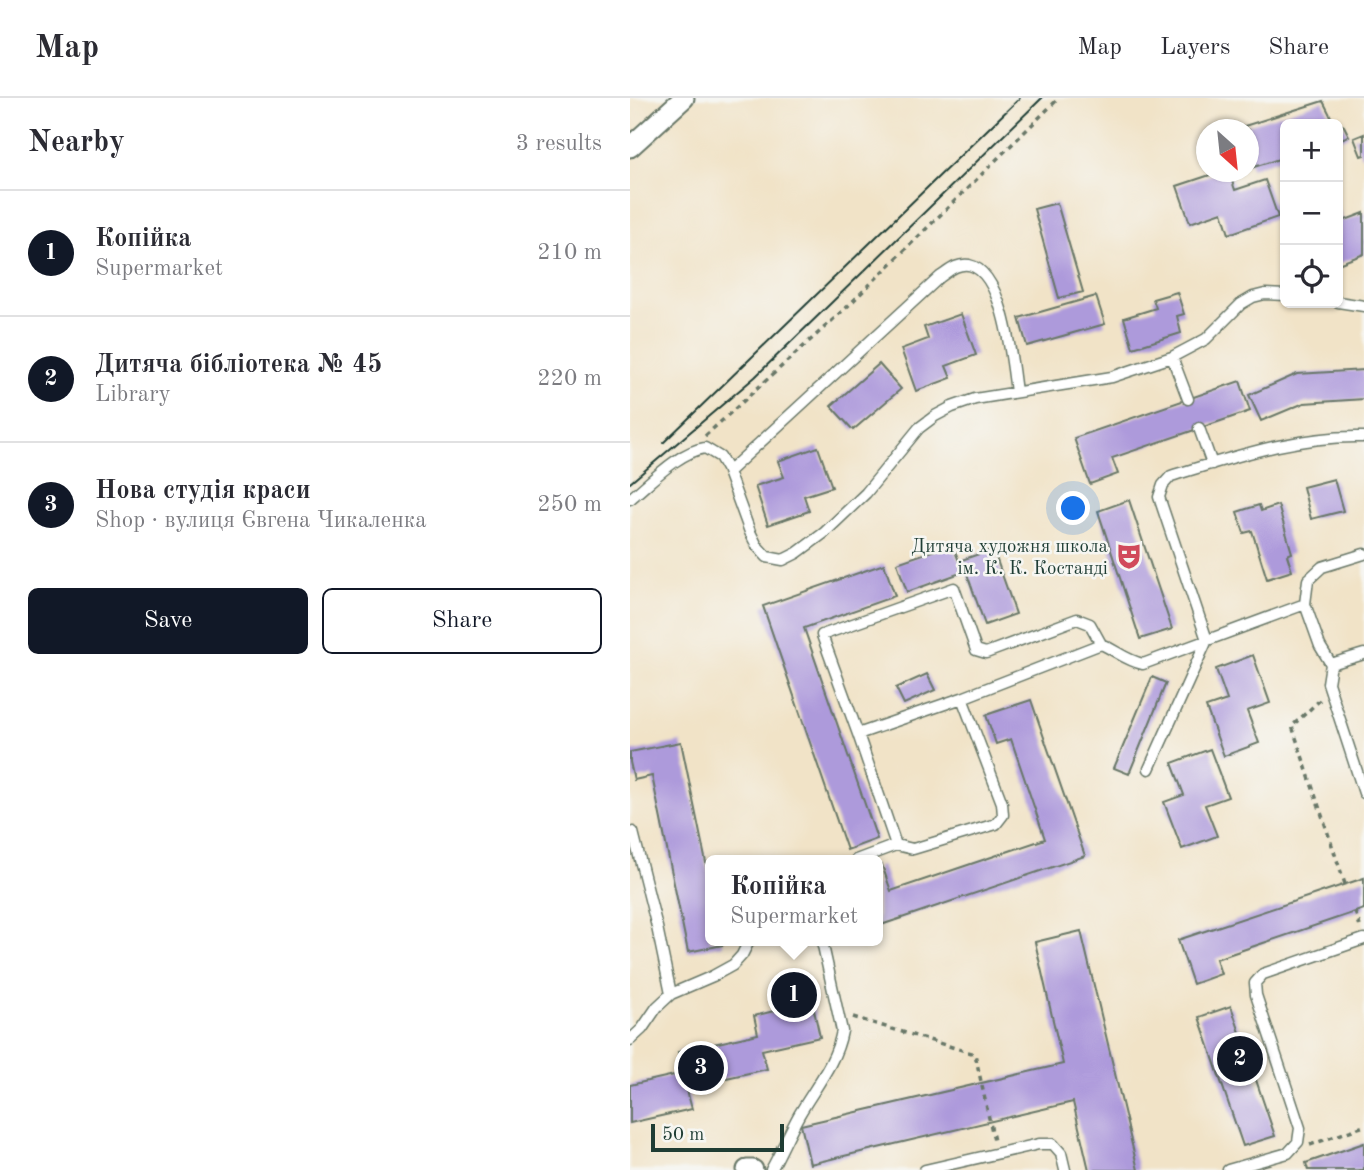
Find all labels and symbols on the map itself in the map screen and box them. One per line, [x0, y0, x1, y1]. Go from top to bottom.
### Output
north arrow [1196, 119, 1259, 182]
your location [1056, 491, 1090, 525]
place label: Дитяча художня школа ім. К. К. Костанді [911, 538, 1109, 579]
theatre icon: Дитяча художня школа ім. К. К. Костанді [1114, 541, 1144, 571]
pin: 1 [771, 969, 817, 1021]
pin: 2 [1217, 1033, 1263, 1085]
pin: 3 [678, 1042, 724, 1094]
scale bar [651, 1121, 784, 1153]

